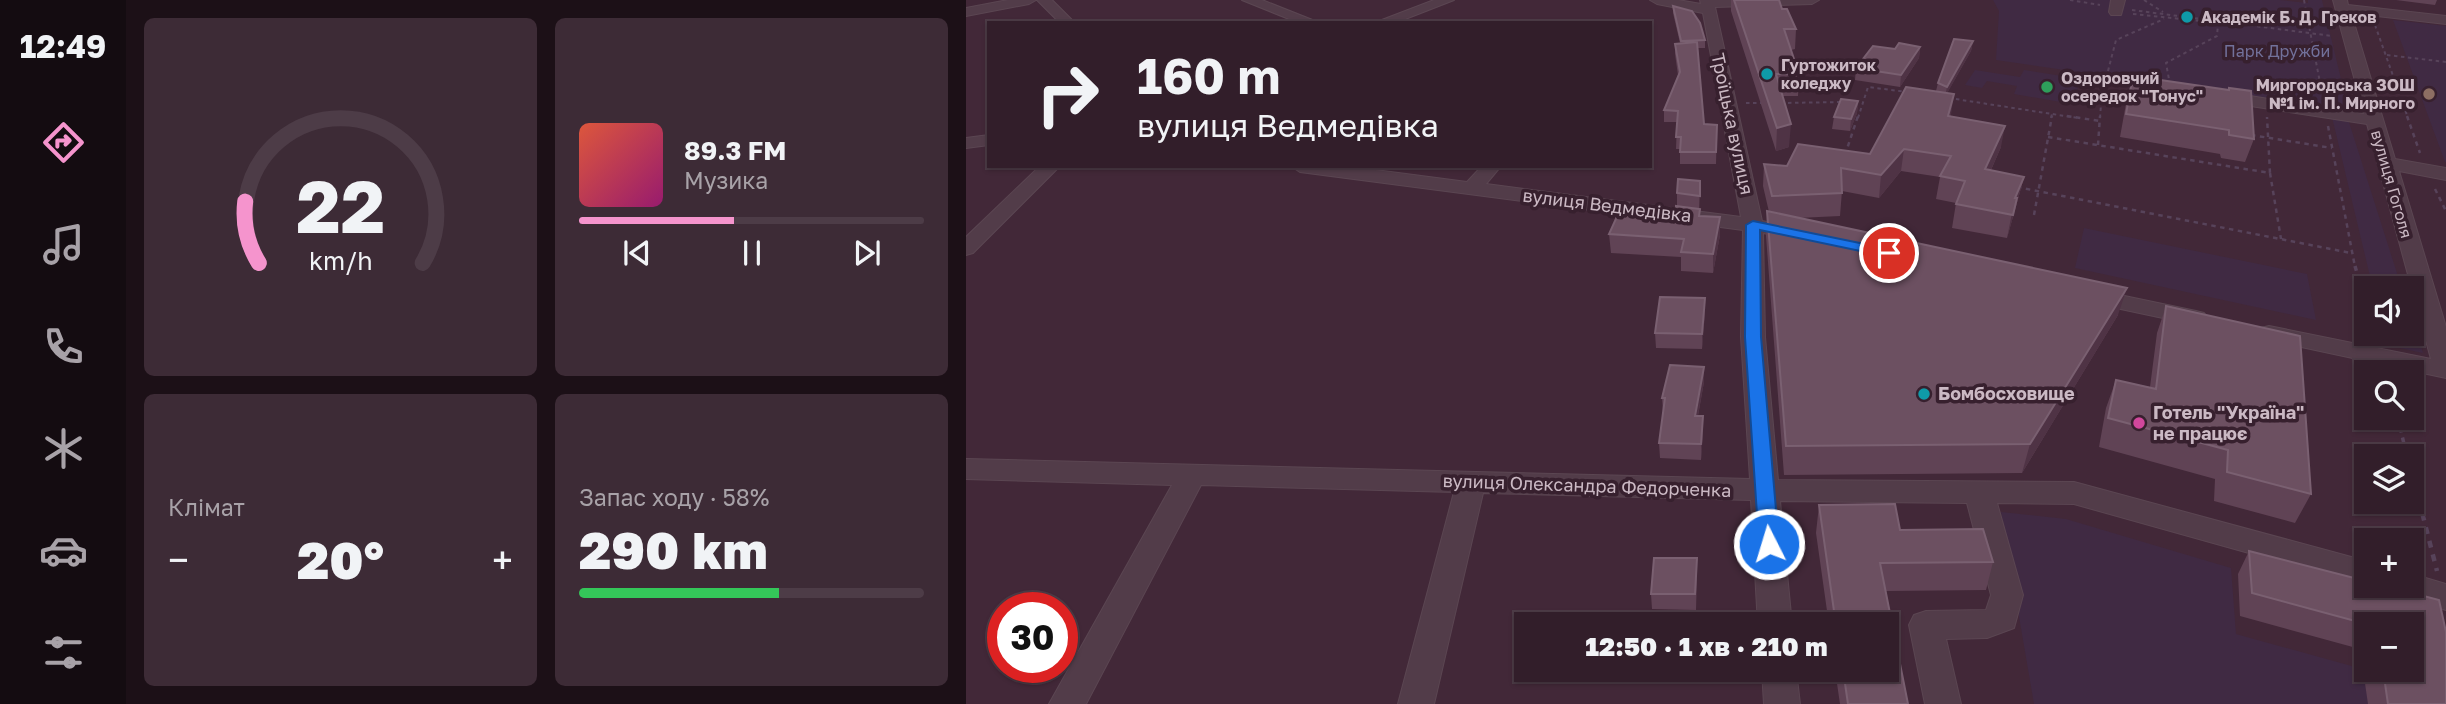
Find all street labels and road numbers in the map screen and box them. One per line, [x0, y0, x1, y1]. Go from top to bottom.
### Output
street label: Троїцька вулиця [1707, 51, 1759, 197]
street label: вулиця Гоголя [2367, 128, 2417, 240]
street label: вулиця Ведмедівка [1522, 184, 1693, 226]
street label: вулиця Олександра Федорченка [1442, 469, 1732, 501]

